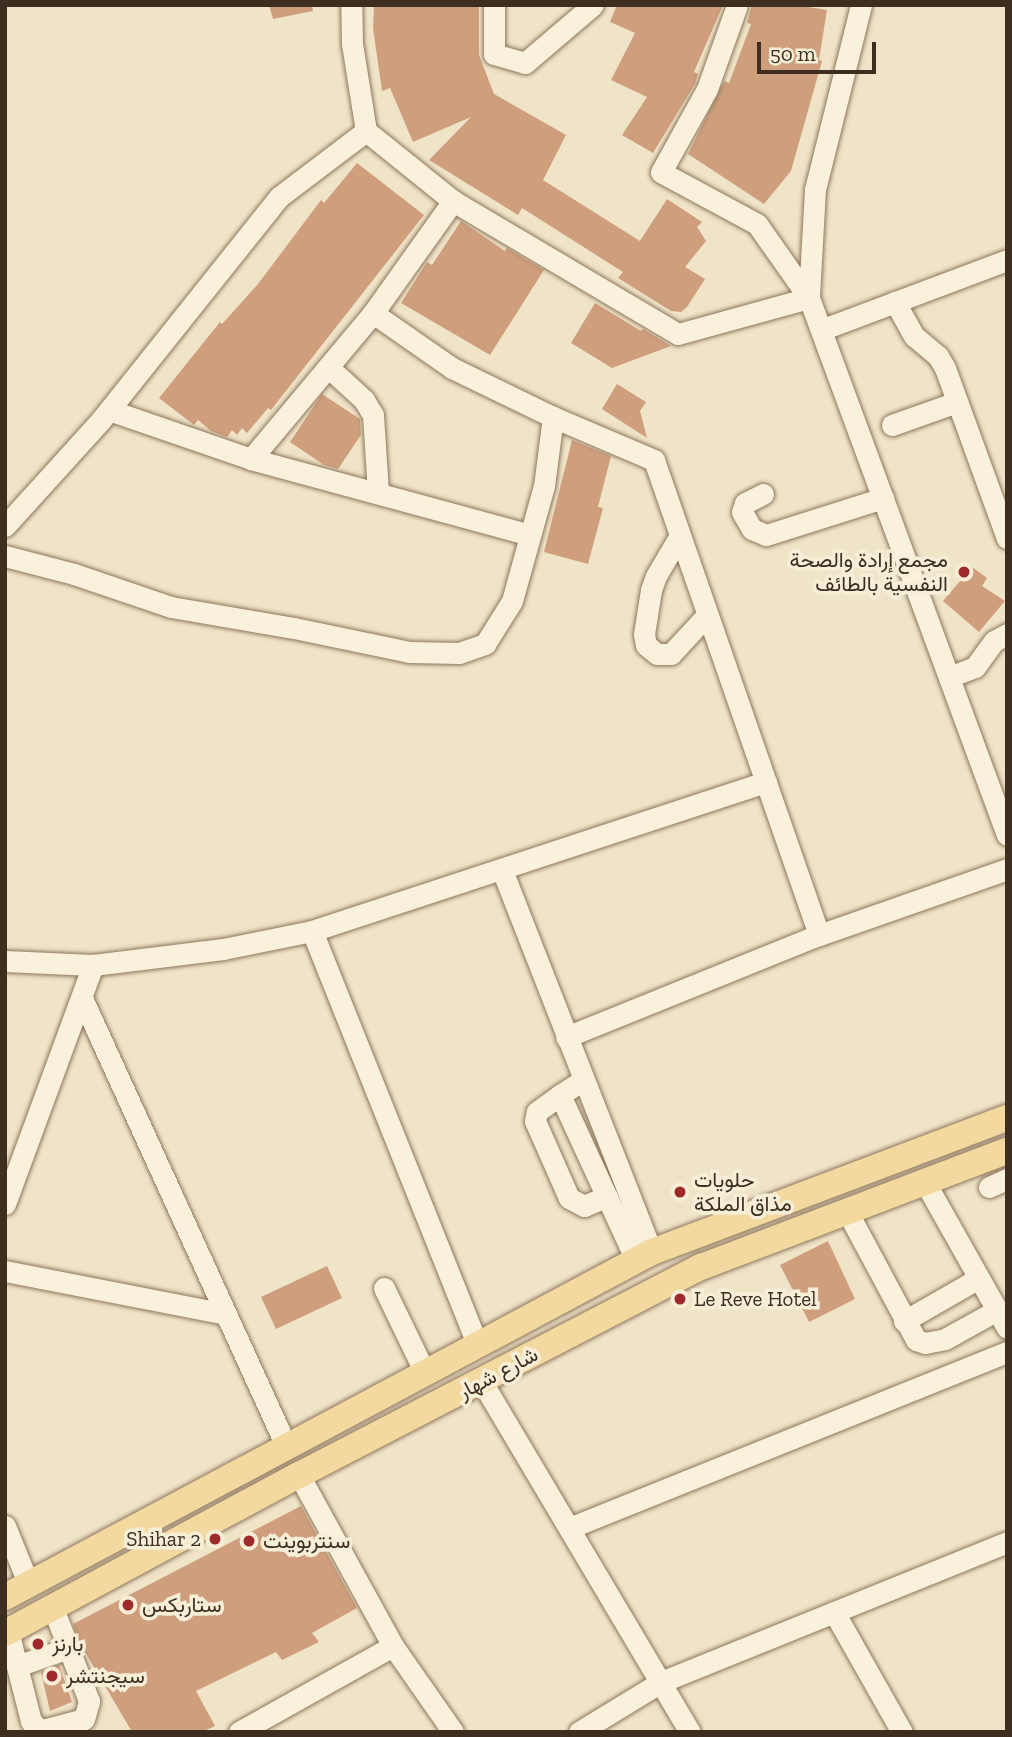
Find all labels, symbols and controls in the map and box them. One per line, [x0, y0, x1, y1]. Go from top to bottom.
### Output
scale bar [760, 28, 879, 72]
text: 50 m [770, 41, 816, 66]
place label: مجمع إرادة والصحة النفسية بالطائف [789, 547, 948, 597]
marker: مجمع إرادة والصحة النفسية بالطائف [954, 562, 974, 582]
place label: حلويات مذاق الملكة [694, 1167, 792, 1217]
marker: حلويات مذاق الملكة [672, 1184, 688, 1200]
place label: Le Reve Hotel [694, 1286, 817, 1312]
marker: Le Reve Hotel [672, 1291, 688, 1307]
street label: شارع شهار [454, 1342, 542, 1404]
place label: Shihar 2 [126, 1526, 201, 1552]
place label: سنتربوينت [263, 1528, 350, 1554]
marker: Shihar 2 [207, 1531, 223, 1547]
marker: سنتربوينت [241, 1533, 257, 1549]
place label: ستاربكس [142, 1592, 222, 1618]
marker: ستاربكس [120, 1597, 136, 1613]
place label: بارنز [52, 1631, 84, 1657]
marker: بارنز [30, 1636, 46, 1652]
place label: سيجنتشر [66, 1663, 145, 1689]
marker: سيجنتشر [44, 1668, 60, 1684]

